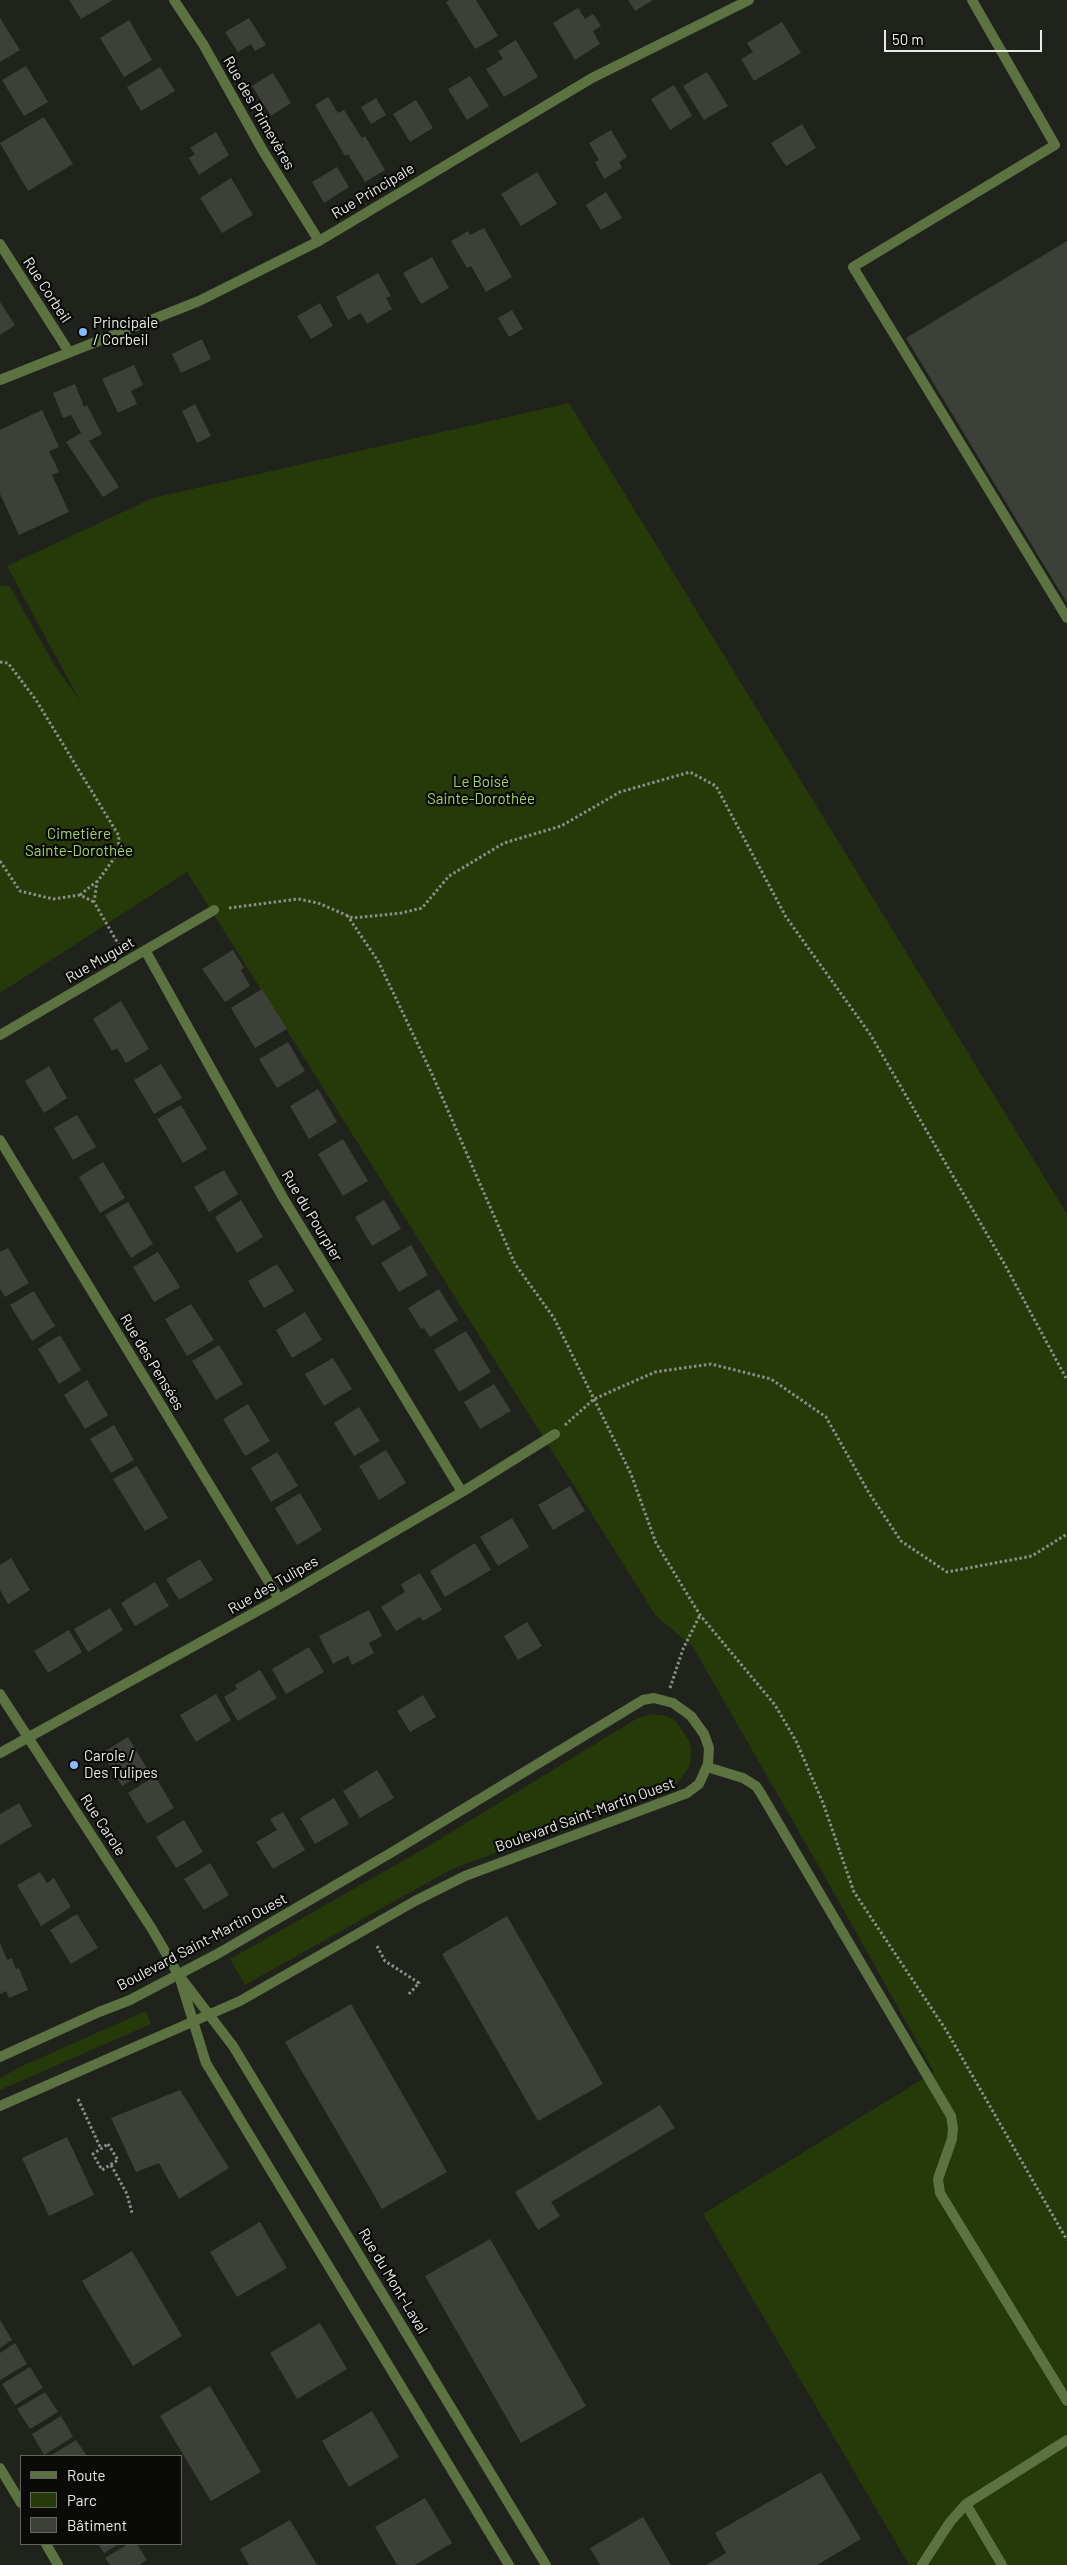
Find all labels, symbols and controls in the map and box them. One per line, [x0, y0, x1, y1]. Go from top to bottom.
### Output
scale bar [887, 20, 1044, 52]
text: 50 m [892, 30, 924, 48]
street label: Rue des Primevères [219, 53, 299, 173]
street label: Rue Principale [328, 159, 418, 223]
street label: Rue Corbeil [19, 254, 75, 326]
place label: Principale / Corbeil [93, 314, 158, 349]
marker: Principale / Corbeil [77, 326, 89, 338]
park label: Le Boisé Sainte-Dorothée [427, 773, 535, 808]
park label: Cimetière Sainte-Dorothée [25, 825, 133, 860]
street label: Rue Muguet [62, 933, 138, 987]
street label: Rue du Pourpier [278, 1167, 346, 1265]
street label: Rue des Pensées [116, 1310, 188, 1414]
street label: Rue des Tulipes [225, 1552, 321, 1618]
place label: Carole / Des Tulipes [84, 1747, 158, 1782]
marker: Carole / Des Tulipes [68, 1759, 80, 1771]
street label: Boulevard Saint-Martin Ouest [493, 1774, 677, 1856]
street label: Rue Carole [76, 1791, 130, 1859]
street label: Boulevard Saint-Martin Ouest [114, 1889, 290, 1995]
street label: Rue du Mont-Laval [354, 2225, 432, 2337]
legend [20, 2455, 182, 2545]
text: Route [67, 2466, 106, 2484]
text: Parc [67, 2491, 97, 2509]
text: Bâtiment [67, 2516, 127, 2534]

